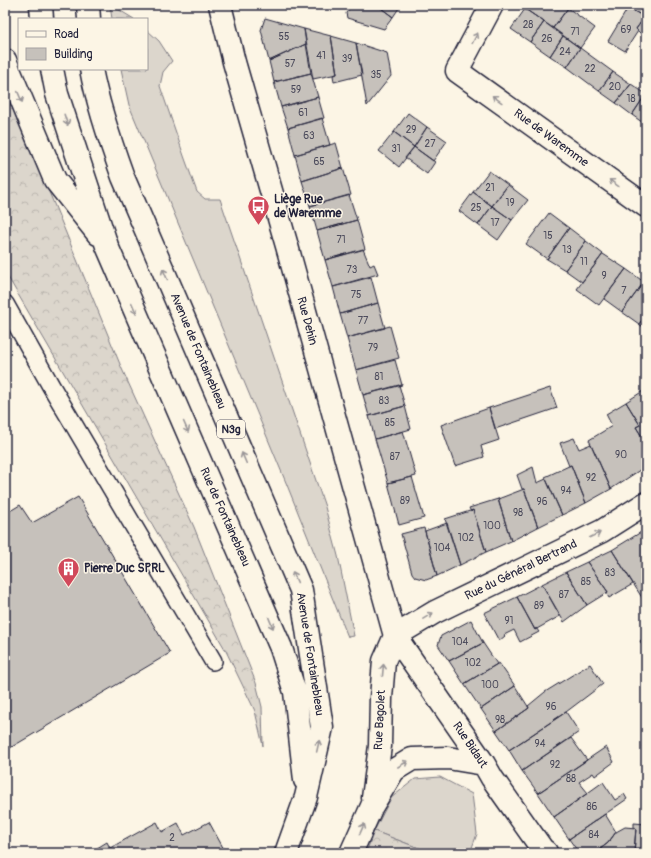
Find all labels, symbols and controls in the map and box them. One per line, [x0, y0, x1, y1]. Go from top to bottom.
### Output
legend [18, 18, 148, 70]
house number: 28 [523, 19, 533, 31]
house number: 69 [621, 24, 631, 36]
house number: 71 [570, 26, 580, 38]
text: Road [54, 27, 79, 42]
house number: 55 [279, 31, 289, 43]
one-way arrow [471, 32, 479, 44]
house number: 26 [541, 33, 553, 45]
house number: 24 [559, 46, 571, 58]
text: Building [54, 47, 93, 62]
house number: 41 [316, 50, 326, 62]
house number: 39 [342, 53, 352, 65]
house number: 57 [285, 58, 296, 70]
house number: 22 [584, 63, 596, 75]
house number: 35 [371, 69, 382, 81]
house number: 20 [609, 81, 621, 93]
house number: 59 [291, 84, 301, 96]
one-way arrow [17, 90, 24, 102]
house number: 18 [627, 93, 635, 105]
one-way arrow [492, 95, 503, 103]
street label: Rue de Waremme [511, 106, 591, 170]
house number: 61 [298, 107, 308, 119]
one-way arrow [63, 113, 70, 126]
house number: 29 [406, 124, 416, 136]
house number: 63 [303, 130, 315, 142]
house number: 27 [425, 138, 436, 150]
house number: 31 [391, 143, 401, 155]
house number: 65 [313, 156, 325, 168]
one-way arrow [609, 179, 620, 187]
house number: 21 [485, 182, 495, 194]
place label: Liège Rue de Waremme [274, 192, 343, 221]
bus stop icon: Liège Rue de Waremme [246, 193, 272, 226]
house number: 19 [505, 197, 515, 209]
house number: 25 [470, 202, 482, 214]
house number: 17 [490, 217, 500, 229]
house number: 15 [543, 230, 553, 242]
house number: 71 [336, 234, 346, 246]
house number: 13 [562, 244, 572, 256]
house number: 11 [580, 256, 588, 268]
house number: 73 [347, 264, 358, 276]
one-way arrow [160, 268, 168, 280]
house number: 9 [601, 270, 607, 282]
house number: 7 [621, 285, 627, 297]
house number: 75 [351, 289, 361, 301]
street label: Avenue de Fontainebleau [167, 291, 229, 411]
street label: Rue Dehin [293, 295, 321, 347]
one-way arrow [131, 301, 138, 313]
house number: 77 [358, 315, 369, 327]
house number: 79 [368, 342, 378, 354]
house number: 81 [375, 371, 384, 383]
house number: 83 [379, 395, 390, 407]
house number: 85 [385, 417, 395, 429]
one-way arrow [182, 420, 190, 432]
road number: N3g [217, 420, 245, 438]
house number: 90 [615, 449, 627, 461]
house number: 87 [390, 451, 401, 463]
one-way arrow [239, 452, 247, 464]
street label: Rue de Fontainebleau [196, 465, 254, 569]
house number: 92 [586, 472, 597, 484]
house number: 94 [561, 485, 572, 497]
house number: 89 [400, 495, 410, 507]
house number: 96 [537, 496, 548, 508]
house number: 98 [513, 507, 523, 519]
house number: 100 [483, 520, 501, 532]
one-way arrow [589, 530, 601, 538]
house number: 102 [458, 532, 475, 544]
street label: Rue du Général Bertrand [462, 536, 580, 604]
house number: 104 [434, 542, 450, 554]
building icon: Pierre Duc SPRL [56, 555, 82, 588]
place label: Pierre Duc SPRL [84, 561, 165, 576]
house number: 83 [605, 567, 616, 579]
one-way arrow [291, 571, 298, 583]
house number: 85 [581, 576, 591, 588]
house number: 87 [559, 589, 570, 601]
street label: Avenue de Fontainebleau [293, 591, 327, 717]
house number: 89 [534, 600, 544, 612]
one-way arrow [422, 612, 434, 620]
house number: 91 [504, 615, 514, 627]
one-way arrow [267, 617, 275, 629]
house number: 104 [452, 636, 468, 648]
house number: 102 [465, 657, 482, 669]
one-way arrow [380, 664, 387, 677]
house number: 100 [481, 679, 499, 691]
street label: Rue Bagolet [371, 690, 389, 750]
house number: 96 [546, 701, 557, 713]
house number: 98 [495, 714, 505, 726]
street label: Rue Bidaut [449, 719, 491, 771]
house number: 94 [535, 738, 546, 750]
one-way arrow [315, 740, 323, 753]
house number: 92 [550, 759, 561, 771]
one-way arrow [397, 760, 409, 768]
house number: 88 [566, 773, 576, 785]
house number: 86 [587, 801, 598, 813]
one-way arrow [358, 824, 366, 836]
house number: 84 [589, 829, 600, 841]
house number: 2 [169, 832, 175, 844]

